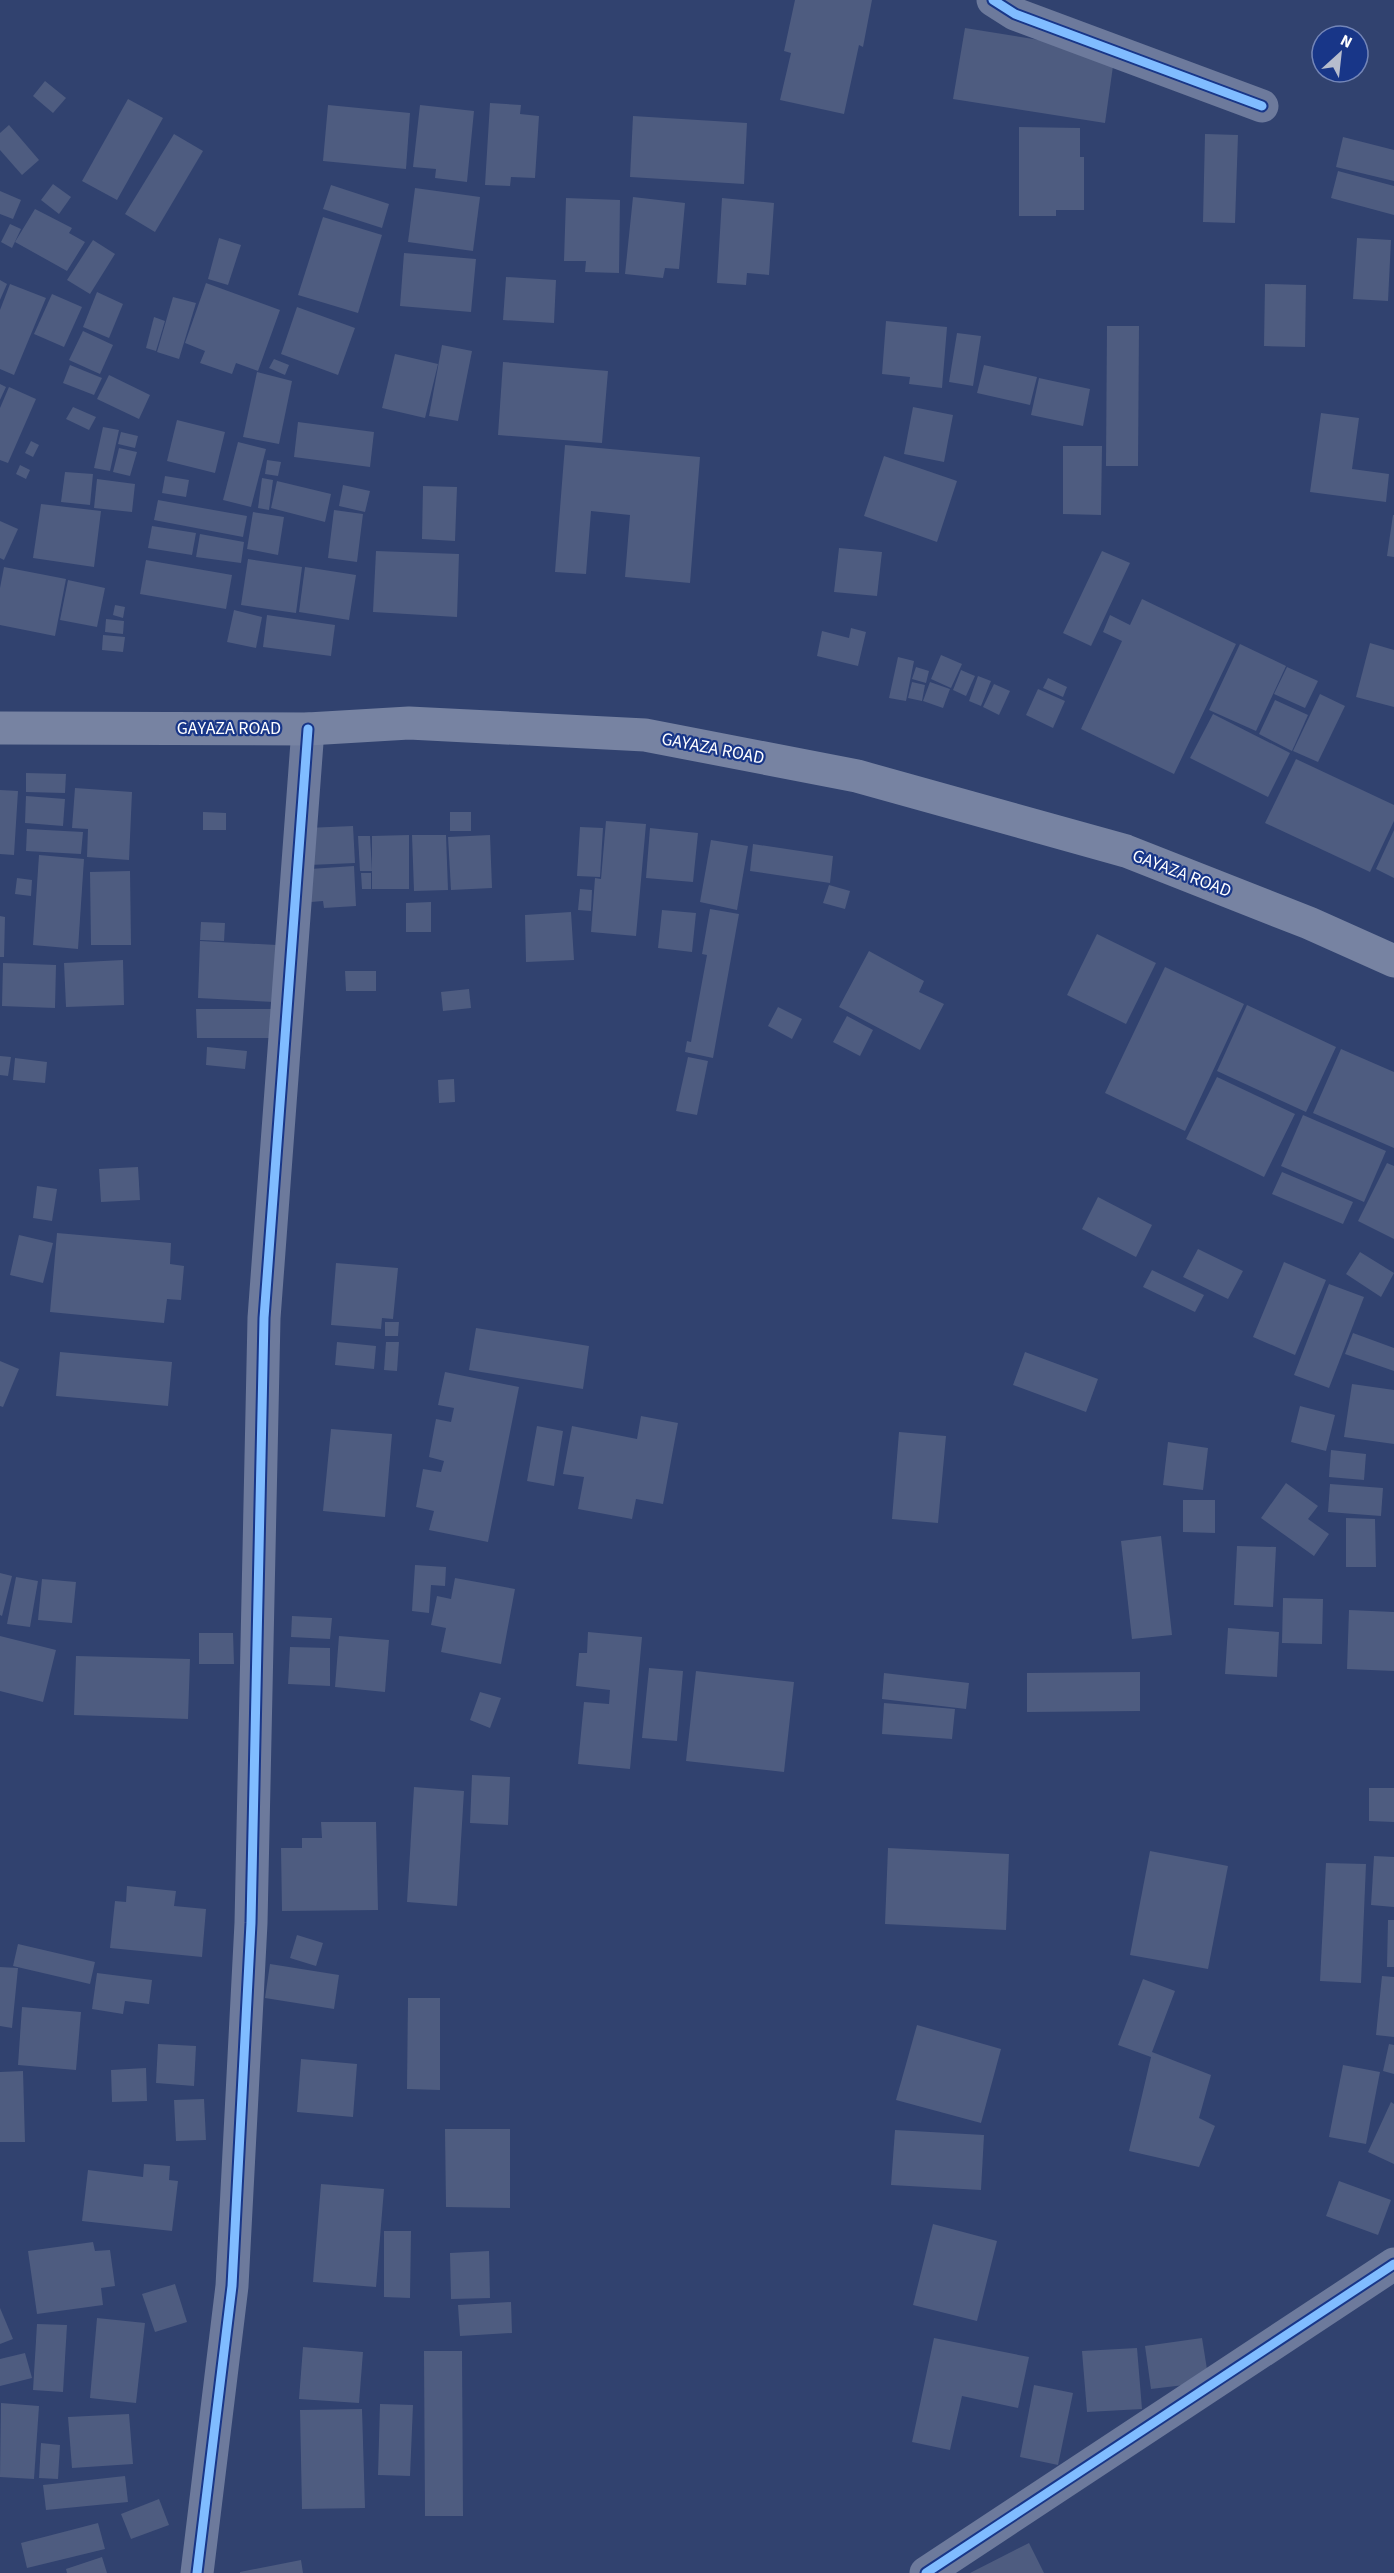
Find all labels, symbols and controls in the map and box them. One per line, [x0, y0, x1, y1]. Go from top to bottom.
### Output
north arrow [1310, 24, 1370, 84]
text: N [1337, 29, 1356, 54]
street label: GAYAZA ROAD [177, 716, 281, 741]
street label: GAYAZA ROAD [659, 726, 767, 771]
street label: GAYAZA ROAD [1129, 843, 1235, 904]

